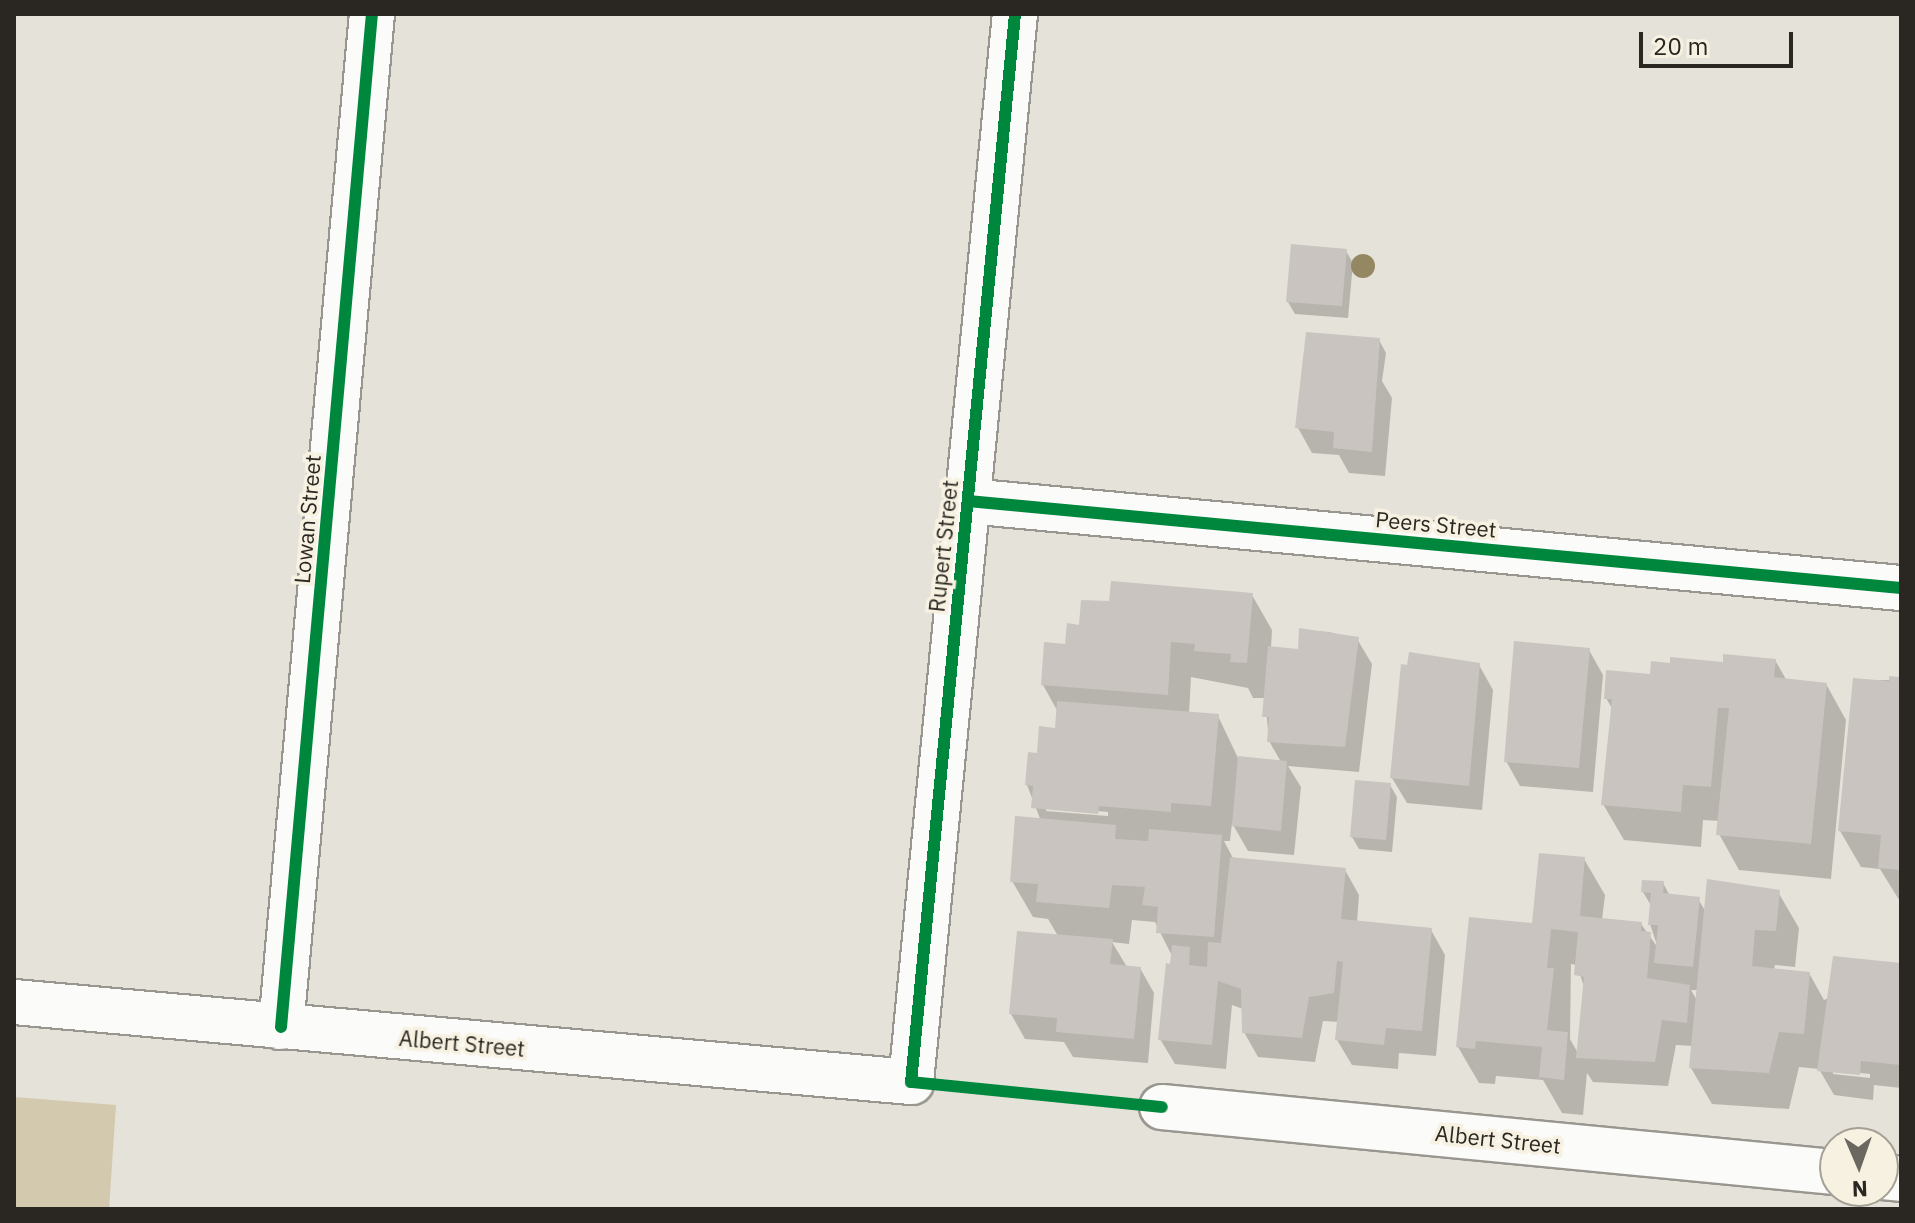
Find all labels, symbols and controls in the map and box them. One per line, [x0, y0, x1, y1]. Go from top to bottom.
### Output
scale bar [1643, 16, 1797, 66]
text: 20 m [1653, 30, 1708, 62]
street label: Lowan Street [288, 453, 326, 585]
street label: Rupert Street [923, 479, 963, 613]
street label: Peers Street [1374, 506, 1498, 542]
street label: Albert Street [398, 1024, 526, 1062]
street label: Albert Street [1434, 1119, 1562, 1159]
north arrow [1819, 1127, 1899, 1207]
text: N [1851, 1175, 1868, 1204]

